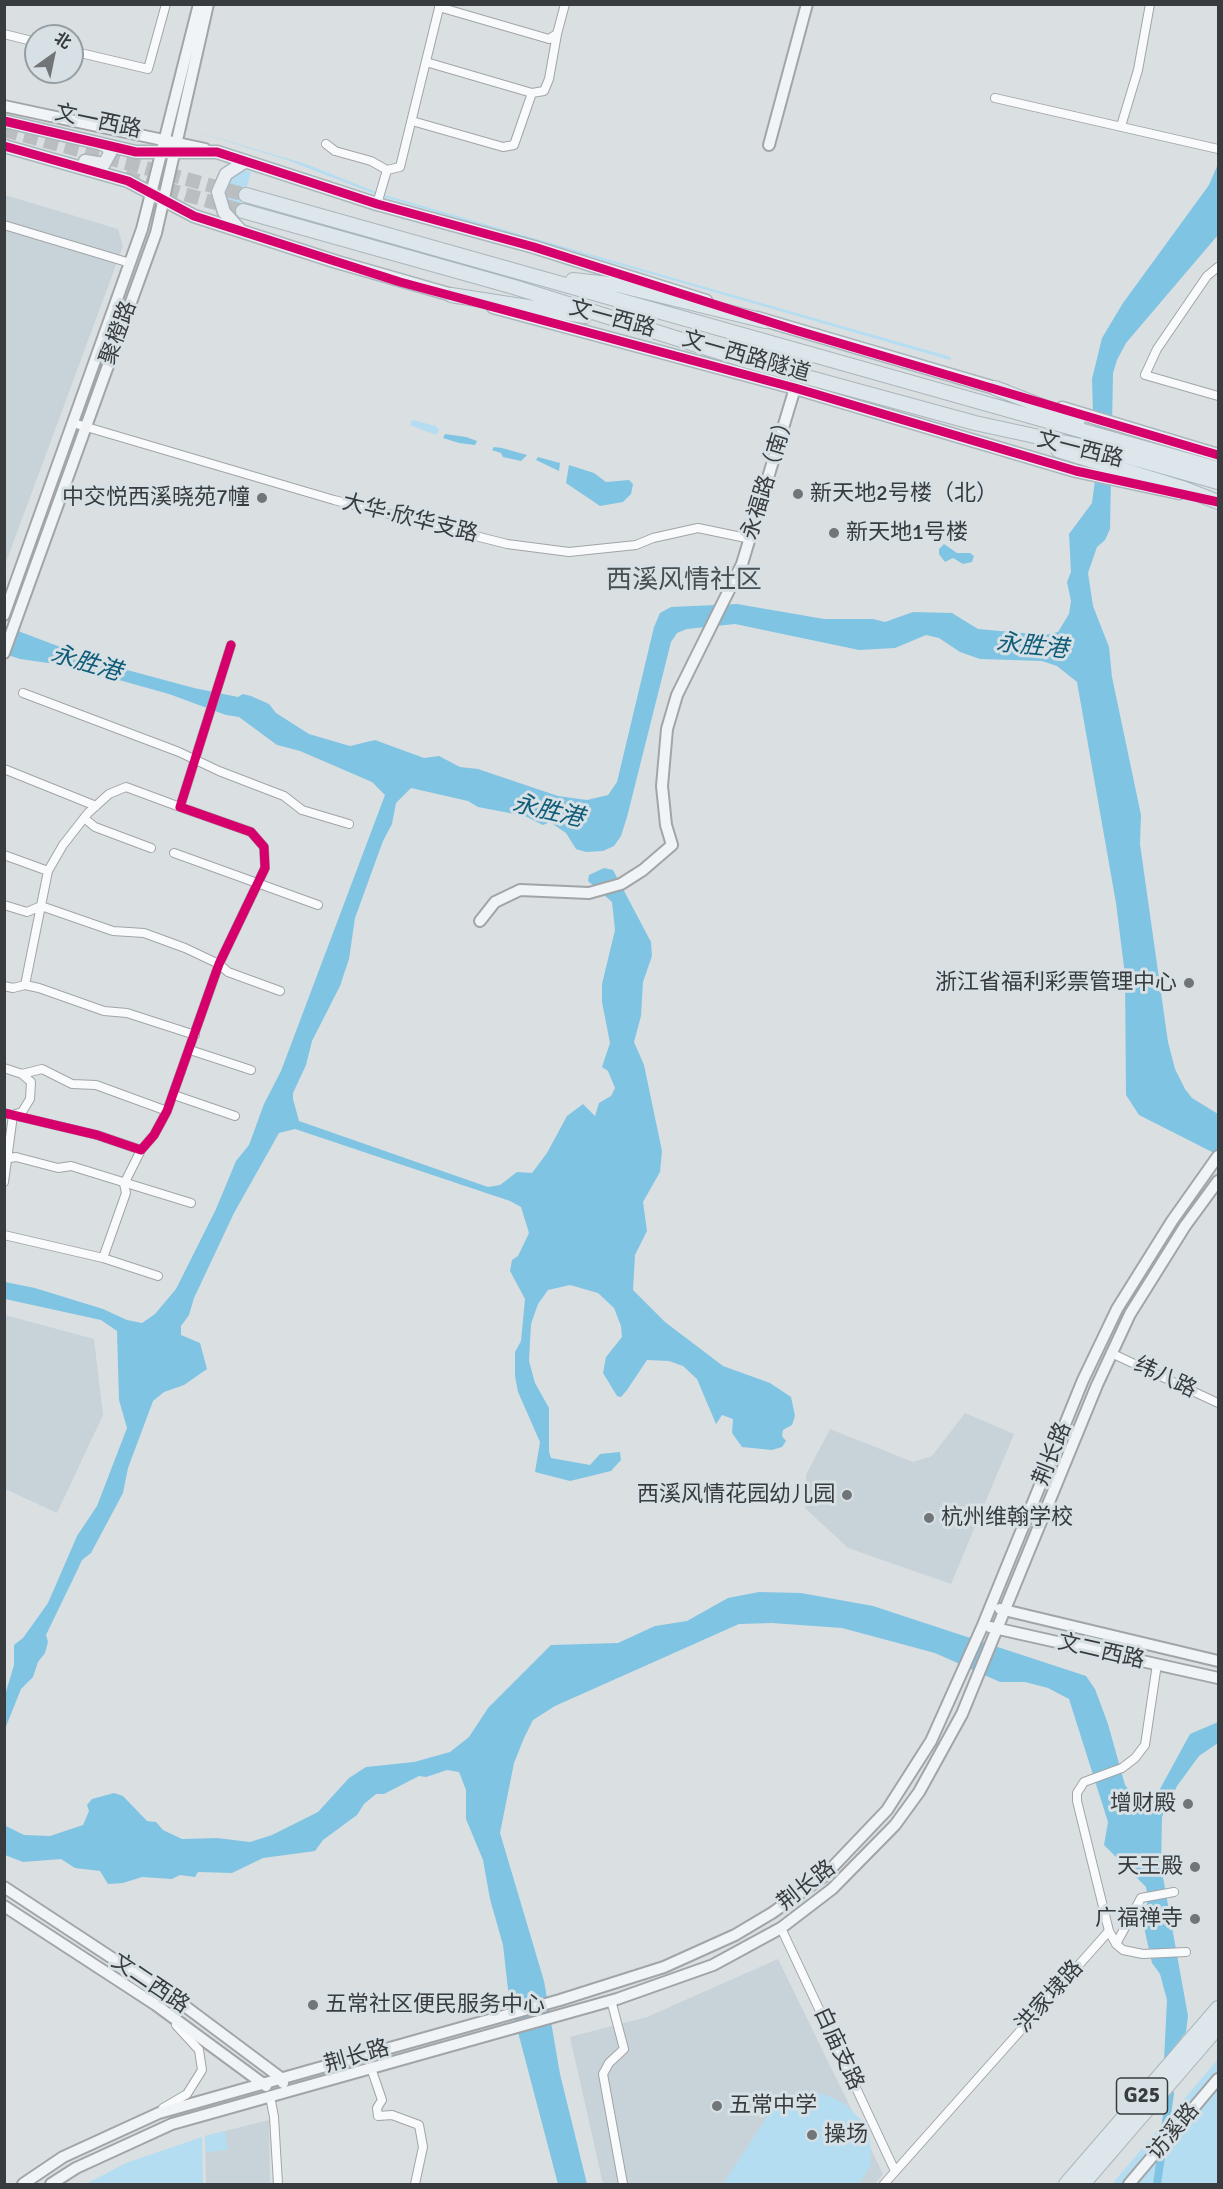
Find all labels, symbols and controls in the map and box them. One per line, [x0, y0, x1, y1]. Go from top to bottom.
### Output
north arrow [24, 24, 84, 84]
text: 北 [51, 28, 75, 53]
street label: 文一西路 [52, 100, 144, 144]
street label: 文一西路 [566, 295, 658, 343]
street label: 聚橙路 [95, 297, 143, 369]
street label: 文一西路隧道 [679, 326, 813, 388]
street label: 永福路（南） [737, 409, 801, 543]
street label: 文一西路 [1034, 427, 1126, 473]
place label: 新天地2号楼（北） [810, 481, 998, 507]
place label: 中交悦西溪晓苑7幢 [62, 485, 250, 511]
marker: 新天地2号楼（北） [791, 487, 805, 501]
street label: 大华·欣华支路 [340, 489, 480, 549]
marker: 中交悦西溪晓苑7幢 [255, 491, 269, 505]
place label: 新天地1号楼 [846, 520, 968, 546]
marker: 新天地1号楼 [827, 526, 841, 540]
district label: 西溪风情社区 [606, 565, 762, 597]
water label: 永胜港 [995, 629, 1069, 665]
water label: 永胜港 [47, 640, 125, 688]
water label: 永胜港 [510, 790, 586, 834]
place label: 浙江省福利彩票管理中心 [935, 970, 1177, 996]
marker: 浙江省福利彩票管理中心 [1182, 976, 1196, 990]
street label: 纬八路 [1130, 1352, 1200, 1404]
street label: 荆长路 [1028, 1418, 1078, 1490]
place label: 西溪风情花园幼儿园 [637, 1482, 835, 1508]
marker: 西溪风情花园幼儿园 [840, 1488, 854, 1502]
place label: 杭州维翰学校 [941, 1505, 1073, 1531]
marker: 杭州维翰学校 [922, 1511, 936, 1525]
street label: 文二西路 [1055, 1629, 1147, 1675]
place label: 增财殿 [1110, 1791, 1176, 1817]
marker: 增财殿 [1181, 1797, 1195, 1811]
place label: 天王殿 [1117, 1854, 1183, 1880]
street label: 荆长路 [773, 1855, 841, 1917]
marker: 天王殿 [1188, 1860, 1202, 1874]
place label: 广福禅寺 [1095, 1906, 1183, 1932]
marker: 广福禅寺 [1188, 1912, 1202, 1926]
street label: 文二西路 [106, 1948, 194, 2020]
street label: 洪家埭路 [1011, 1955, 1089, 2039]
place label: 五常社区便民服务中心 [325, 1992, 545, 2018]
marker: 五常社区便民服务中心 [306, 1998, 320, 2012]
street label: 白庙支路 [807, 2004, 869, 2094]
street label: 荆长路 [322, 2035, 392, 2079]
road number: G25 [1116, 2078, 1168, 2114]
place label: 五常中学 [729, 2093, 817, 2119]
street label: 访溪路 [1143, 2098, 1205, 2166]
marker: 五常中学 [710, 2099, 724, 2113]
place label: 操场 [824, 2122, 868, 2148]
marker: 操场 [805, 2128, 819, 2142]

